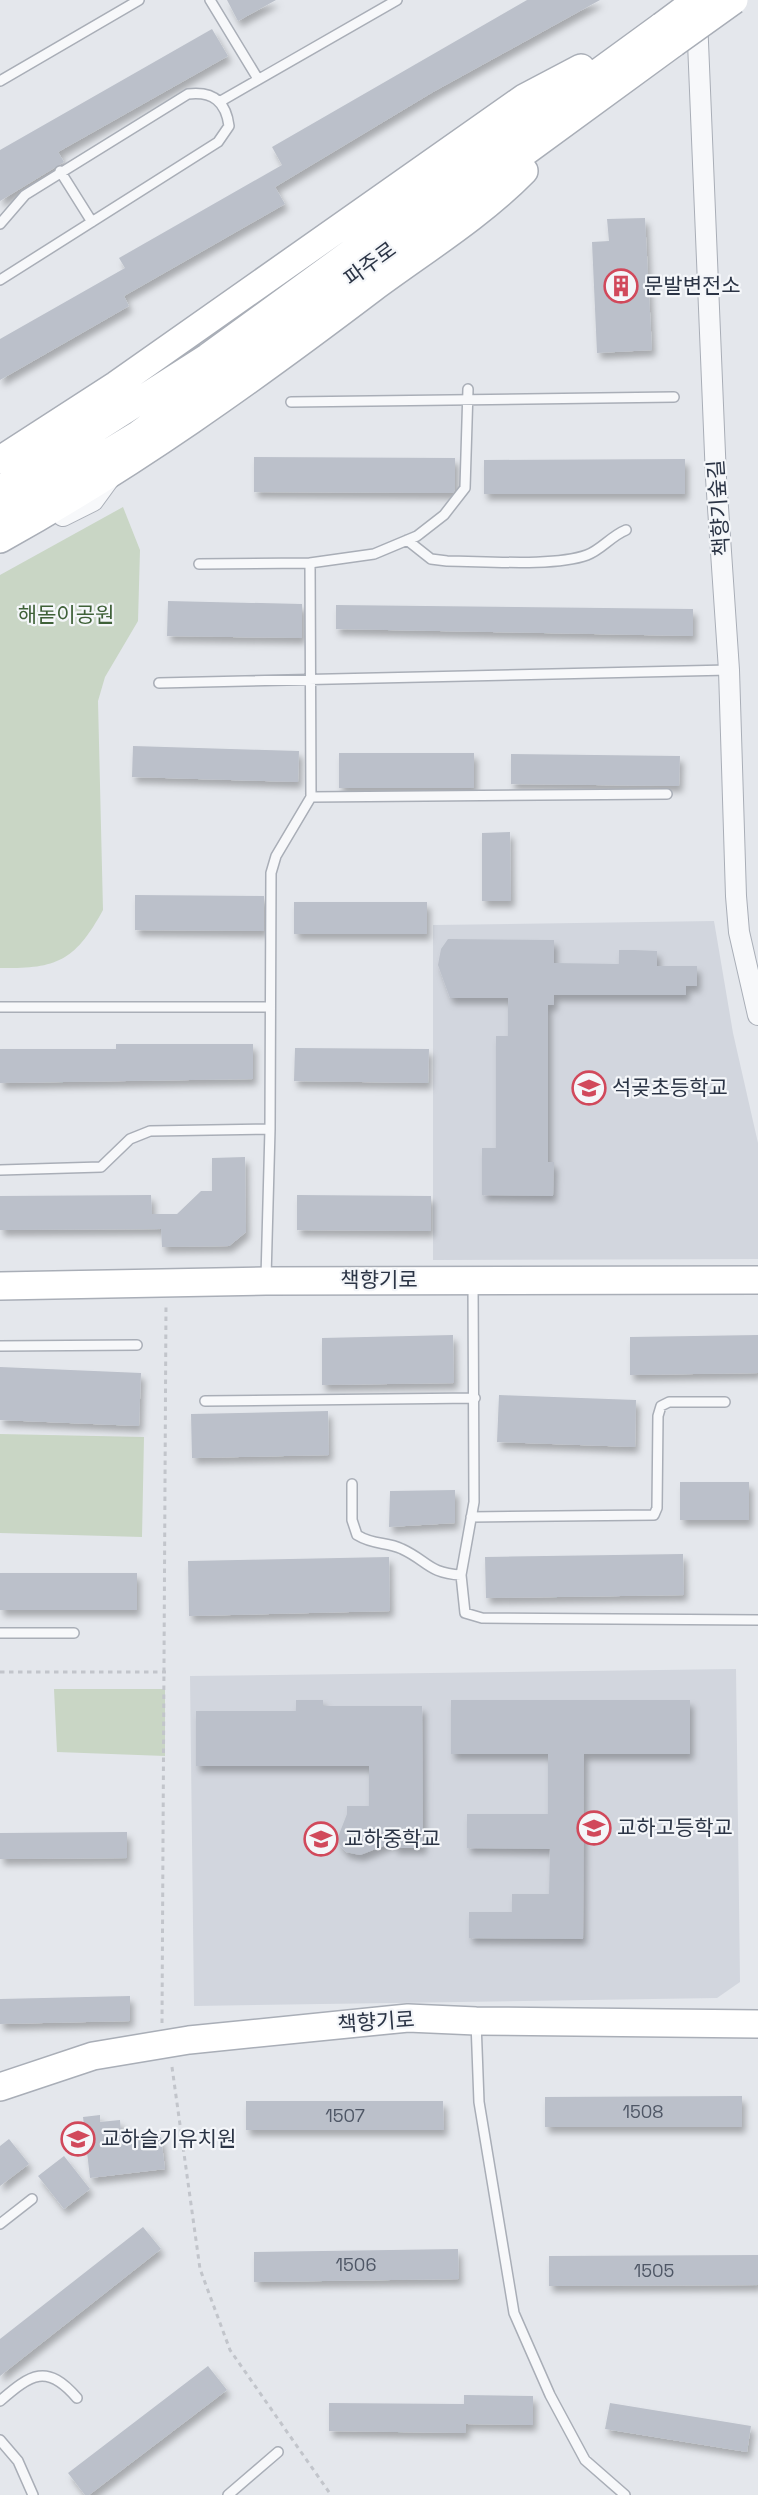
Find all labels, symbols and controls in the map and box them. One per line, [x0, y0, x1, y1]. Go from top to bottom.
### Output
street label: 파주로 [338, 236, 401, 292]
building icon: 문발변전소 [603, 268, 639, 304]
place label: 문발변전소 [644, 272, 741, 299]
street label: 책향기숲길 [702, 459, 735, 557]
park label: 해돋이공원 [18, 601, 114, 628]
school or university icon: 석곶초등학교 [571, 1070, 607, 1106]
place label: 석곶초등학교 [612, 1074, 728, 1101]
street label: 책향기로 [340, 1266, 418, 1293]
school or university icon: 교하고등학교 [576, 1810, 612, 1846]
place label: 교하고등학교 [617, 1814, 733, 1841]
school or university icon: 교하중학교 [303, 1821, 339, 1857]
place label: 교하중학교 [344, 1825, 441, 1852]
street label: 책향기로 [336, 2005, 415, 2038]
house number: 1508 [622, 2100, 664, 2123]
house number: 1507 [325, 2104, 365, 2127]
school or university icon: 교하슬기유치원 [60, 2121, 96, 2157]
place label: 교하슬기유치원 [101, 2125, 236, 2152]
house number: 1506 [336, 2253, 376, 2276]
house number: 1505 [634, 2259, 674, 2282]

